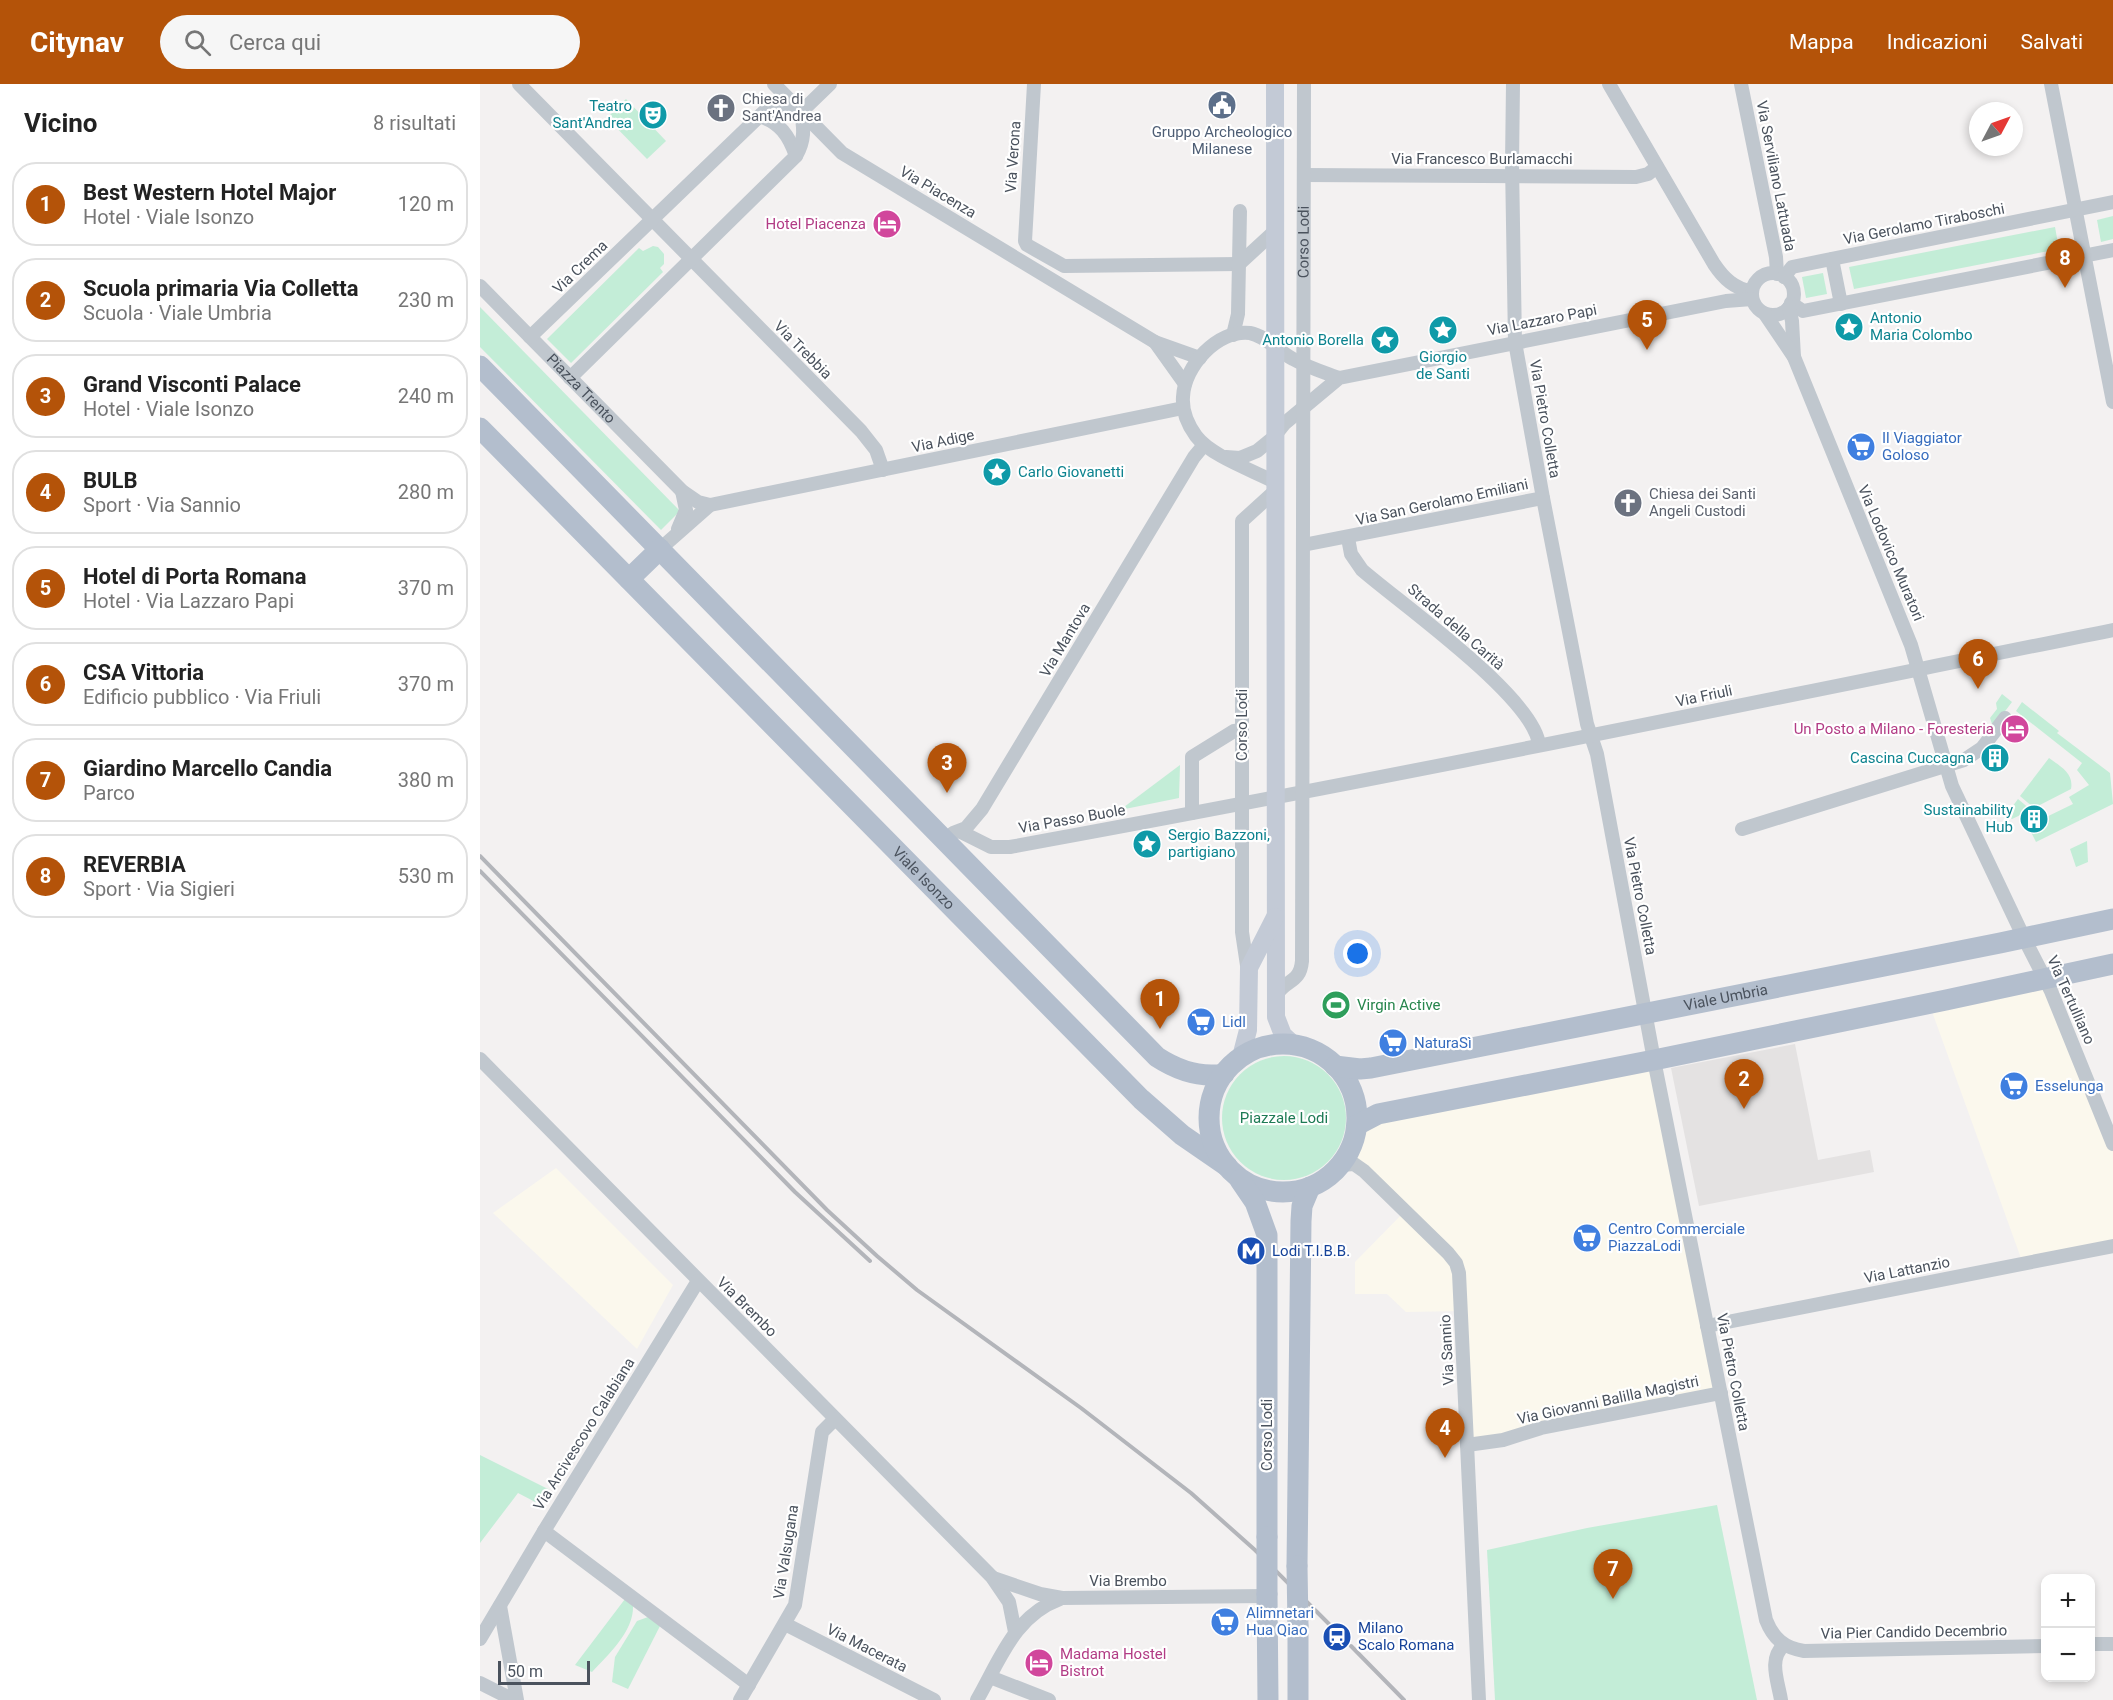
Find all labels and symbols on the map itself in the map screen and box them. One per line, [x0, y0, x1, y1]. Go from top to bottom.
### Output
public building icon: Gruppo Archeologico Milanese [1206, 89, 1238, 121]
place label: Chiesa di Sant'Andrea [742, 90, 822, 125]
church icon: Chiesa di Sant'Andrea [705, 92, 737, 124]
place label: Teatro Sant'Andrea [552, 97, 632, 132]
theatre icon: Teatro Sant'Andrea [637, 99, 669, 131]
street label: Via Serviliano Lattuada [1753, 99, 1799, 253]
north arrow [1969, 102, 2023, 156]
street label: Via Verona [1002, 120, 1024, 194]
place label: Gruppo Archeologico Milanese [1152, 123, 1292, 158]
street label: Via Francesco Burlamacchi [1391, 150, 1573, 168]
street label: Via Piacenza [896, 162, 980, 222]
street label: Via Gerolamo Tiraboschi [1842, 200, 2006, 248]
street label: Corso Lodi [1295, 206, 1313, 278]
hotel icon: Hotel Piacenza [871, 208, 903, 240]
place label: Hotel Piacenza [766, 215, 866, 233]
street label: Via Crema [549, 237, 611, 297]
pin: 8 [2046, 238, 2084, 288]
pin: 5 [1628, 300, 1666, 350]
street label: Via Lazzaro Papi [1486, 301, 1598, 339]
place label: Antonio Maria Colombo [1870, 309, 1973, 344]
place icon: Antonio Maria Colombo [1833, 311, 1865, 343]
place icon: Giorgio de Santi [1427, 314, 1459, 346]
street label: Via Trebbia [770, 317, 836, 383]
place icon: Antonio Borella [1369, 324, 1401, 356]
place label: Antonio Borella [1262, 331, 1364, 349]
place label: Giorgio de Santi [1416, 348, 1470, 383]
street label: Piazza Trento [543, 350, 619, 427]
street label: Via Pietro Colletta [1526, 358, 1564, 480]
street label: Via Adige [910, 426, 976, 456]
place label: Il Viaggiator Goloso [1882, 429, 1962, 464]
supermarket icon: Il Viaggiator Goloso [1845, 431, 1877, 463]
place icon: Carlo Giovanetti [981, 456, 1013, 488]
place label: Carlo Giovanetti [1018, 463, 1124, 481]
street label: Via San Gerolamo Emiliani [1354, 475, 1530, 529]
street label: Via Lodovico Muratori [1854, 482, 1928, 624]
place label: Chiesa dei Santi Angeli Custodi [1649, 485, 1756, 520]
church icon: Chiesa dei Santi Angeli Custodi [1612, 487, 1644, 519]
street label: Strada della Carità [1404, 580, 1508, 674]
street label: Via Mantova [1036, 600, 1094, 680]
pin: 6 [1958, 640, 1998, 689]
street label: Via Friuli [1674, 681, 1734, 711]
street label: Corso Lodi [1233, 689, 1251, 761]
hotel icon: Un Posto a Milano - Foresteria [1999, 713, 2031, 745]
place label: Un Posto a Milano - Foresteria [1794, 720, 1994, 738]
building icon: Cascina Cuccagna [1979, 742, 2011, 774]
pin: 3 [928, 744, 966, 793]
place label: Cascina Cuccagna [1850, 749, 1974, 767]
street label: Via Passo Buole [1017, 801, 1127, 837]
place label: Sustainability Hub [1924, 801, 2013, 836]
building icon: Sustainability Hub [2018, 803, 2050, 835]
place label: Sergio Bazzoni, partigiano [1168, 826, 1270, 861]
place icon: Sergio Bazzoni, partigiano [1131, 828, 1163, 860]
street label: Via Pietro Colletta [1620, 835, 1660, 957]
street label: Viale Isonzo [889, 843, 958, 914]
your location [1343, 939, 1372, 968]
street label: Via Tertulliano [2043, 953, 2099, 1047]
pin: 1 [1140, 980, 1180, 1029]
street label: Viale Umbria [1682, 980, 1769, 1015]
sports icon: Virgin Active [1320, 989, 1352, 1021]
place label: Virgin Active [1357, 996, 1441, 1014]
supermarket icon: Lidl [1185, 1006, 1217, 1038]
place label: Lidl [1222, 1013, 1246, 1031]
supermarket icon: NaturaSì [1377, 1027, 1409, 1059]
place label: NaturaSì [1414, 1034, 1472, 1052]
pin: 2 [1724, 1060, 1764, 1109]
supermarket icon: Esselunga [1998, 1070, 2030, 1102]
place label: Esselunga [2035, 1077, 2104, 1095]
park label: Piazzale Lodi [1240, 1109, 1328, 1127]
place label: Centro Commerciale PiazzaLodi [1608, 1220, 1745, 1255]
supermarket icon: Centro Commerciale PiazzaLodi [1571, 1222, 1603, 1254]
metro station icon: Lodi T.I.B.B. [1235, 1235, 1267, 1267]
place label: Lodi T.I.B.B. [1272, 1242, 1350, 1260]
street label: Via Lattanzio [1862, 1253, 1952, 1287]
street label: Via Brembo [713, 1273, 781, 1341]
street label: Via Pietro Colletta [1713, 1311, 1753, 1433]
street label: Via Sannio [1436, 1314, 1458, 1386]
street label: Via Arcivescovo Calabiana [530, 1354, 638, 1514]
street label: Via Giovanni Balilla Magistri [1515, 1372, 1701, 1428]
street label: Corso Lodi [1258, 1399, 1276, 1471]
pin: 4 [1426, 1408, 1464, 1458]
street label: Via Valsugana [770, 1504, 802, 1600]
pin: 7 [1594, 1550, 1632, 1599]
street label: Via Brembo [1089, 1572, 1167, 1590]
place label: Alimnetari Hua Qiao [1246, 1604, 1314, 1639]
supermarket icon: Alimnetari Hua Qiao [1209, 1606, 1241, 1638]
place label: Milano Scalo Romana [1358, 1619, 1454, 1654]
street label: Via Macerata [824, 1620, 910, 1676]
station icon: Milano Scalo Romana [1321, 1621, 1353, 1653]
street label: Via Pier Candido Decembrio [1821, 1621, 2007, 1643]
place label: Madama Hostel Bistrot [1060, 1645, 1166, 1680]
hotel icon: Madama Hostel Bistrot [1023, 1647, 1055, 1679]
scale bar [498, 1658, 590, 1686]

